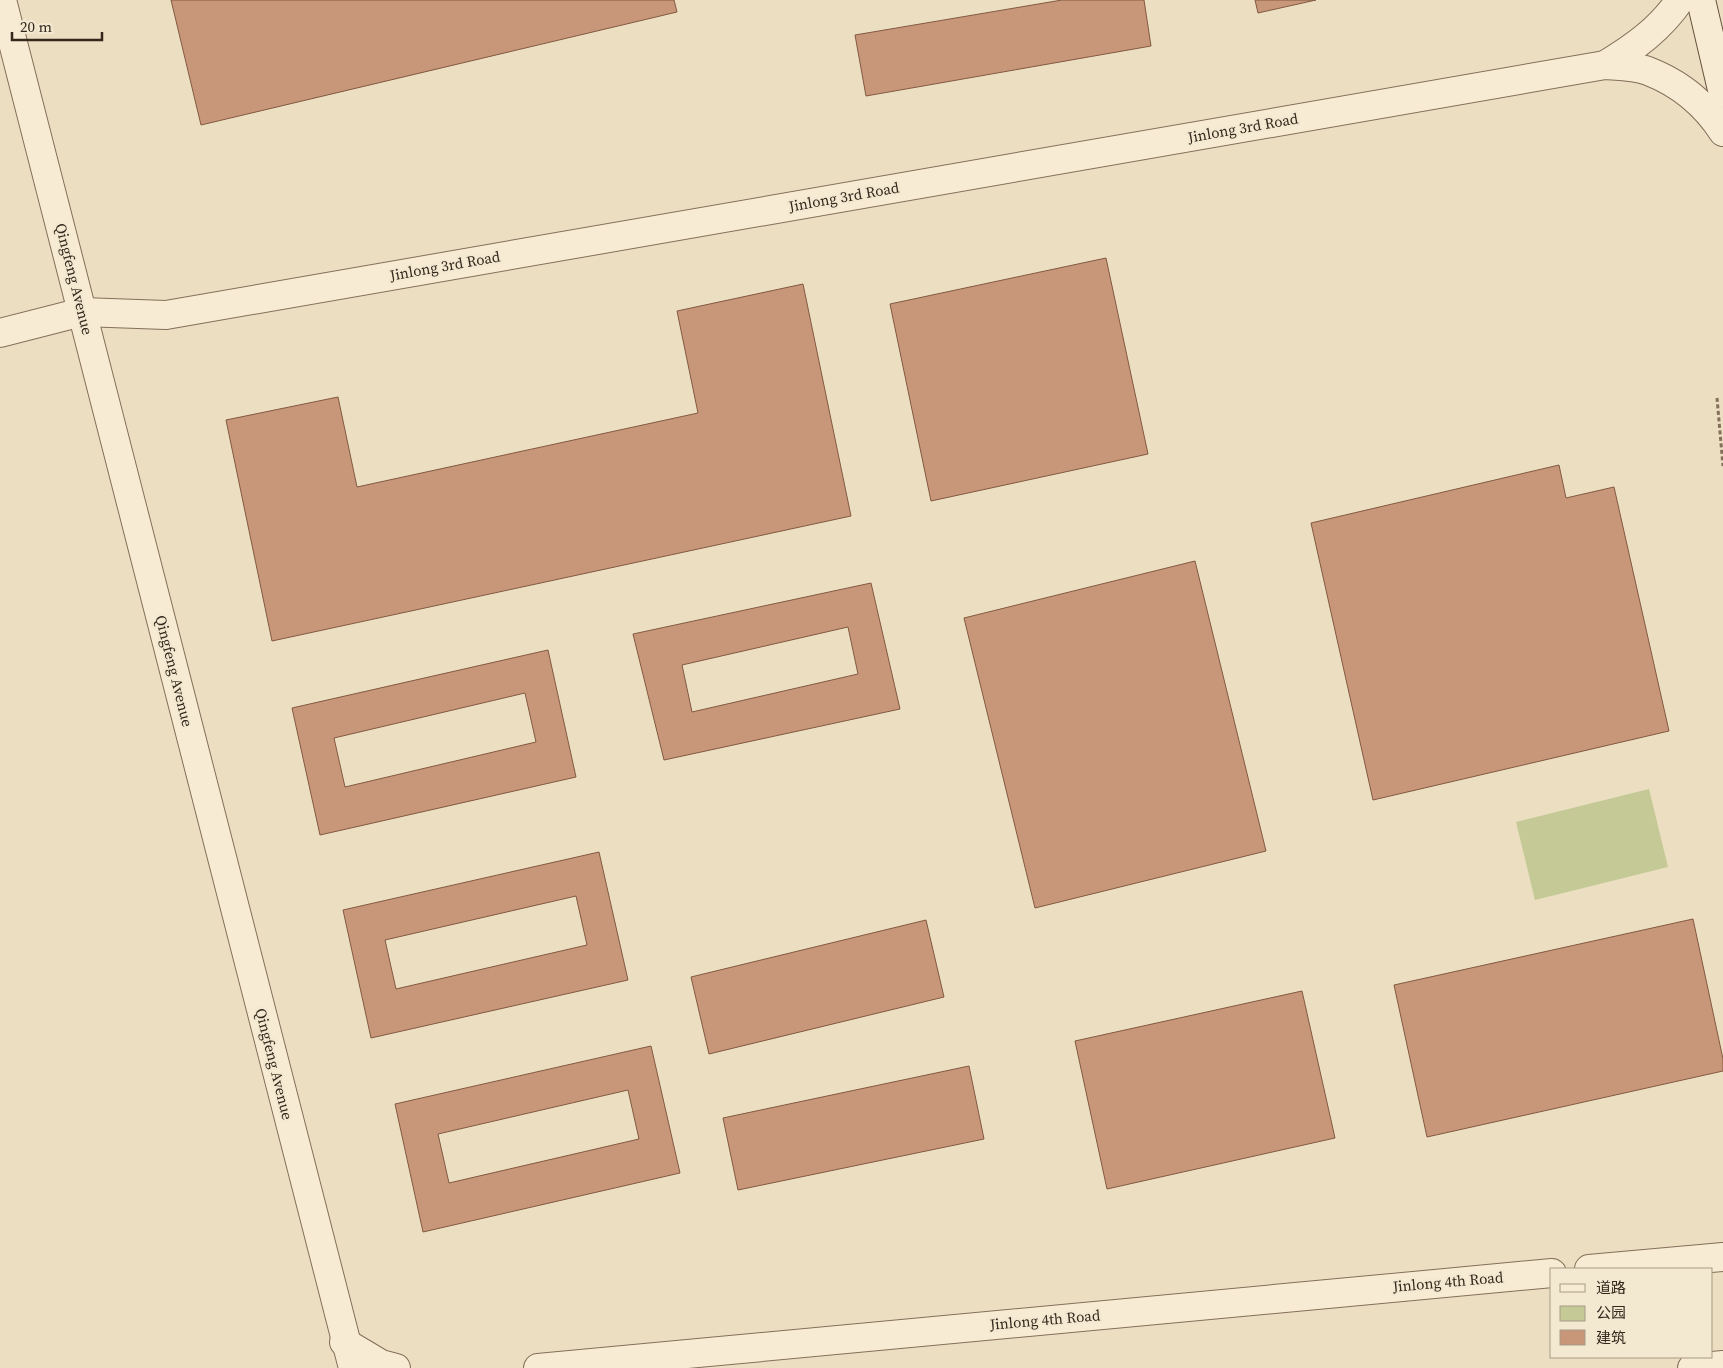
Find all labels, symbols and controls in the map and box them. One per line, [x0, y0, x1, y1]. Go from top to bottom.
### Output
scale bar [12, 10, 102, 42]
text: 20 m [20, 16, 52, 37]
street label: Jinlong 3rd Road [1185, 107, 1300, 148]
street label: Jinlong 3rd Road [786, 176, 901, 217]
street label: Qingfeng Avenue [50, 221, 99, 337]
street label: Jinlong 3rd Road [387, 245, 502, 286]
street label: Qingfeng Avenue [150, 613, 199, 729]
street label: Qingfeng Avenue [250, 1006, 299, 1122]
street label: Jinlong 4th Road [1391, 1266, 1505, 1297]
legend [1550, 1268, 1713, 1358]
text: 道路 [1596, 1277, 1626, 1298]
text: 公园 [1596, 1302, 1626, 1323]
street label: Jinlong 4th Road [988, 1304, 1102, 1335]
text: 建筑 [1596, 1327, 1626, 1348]

